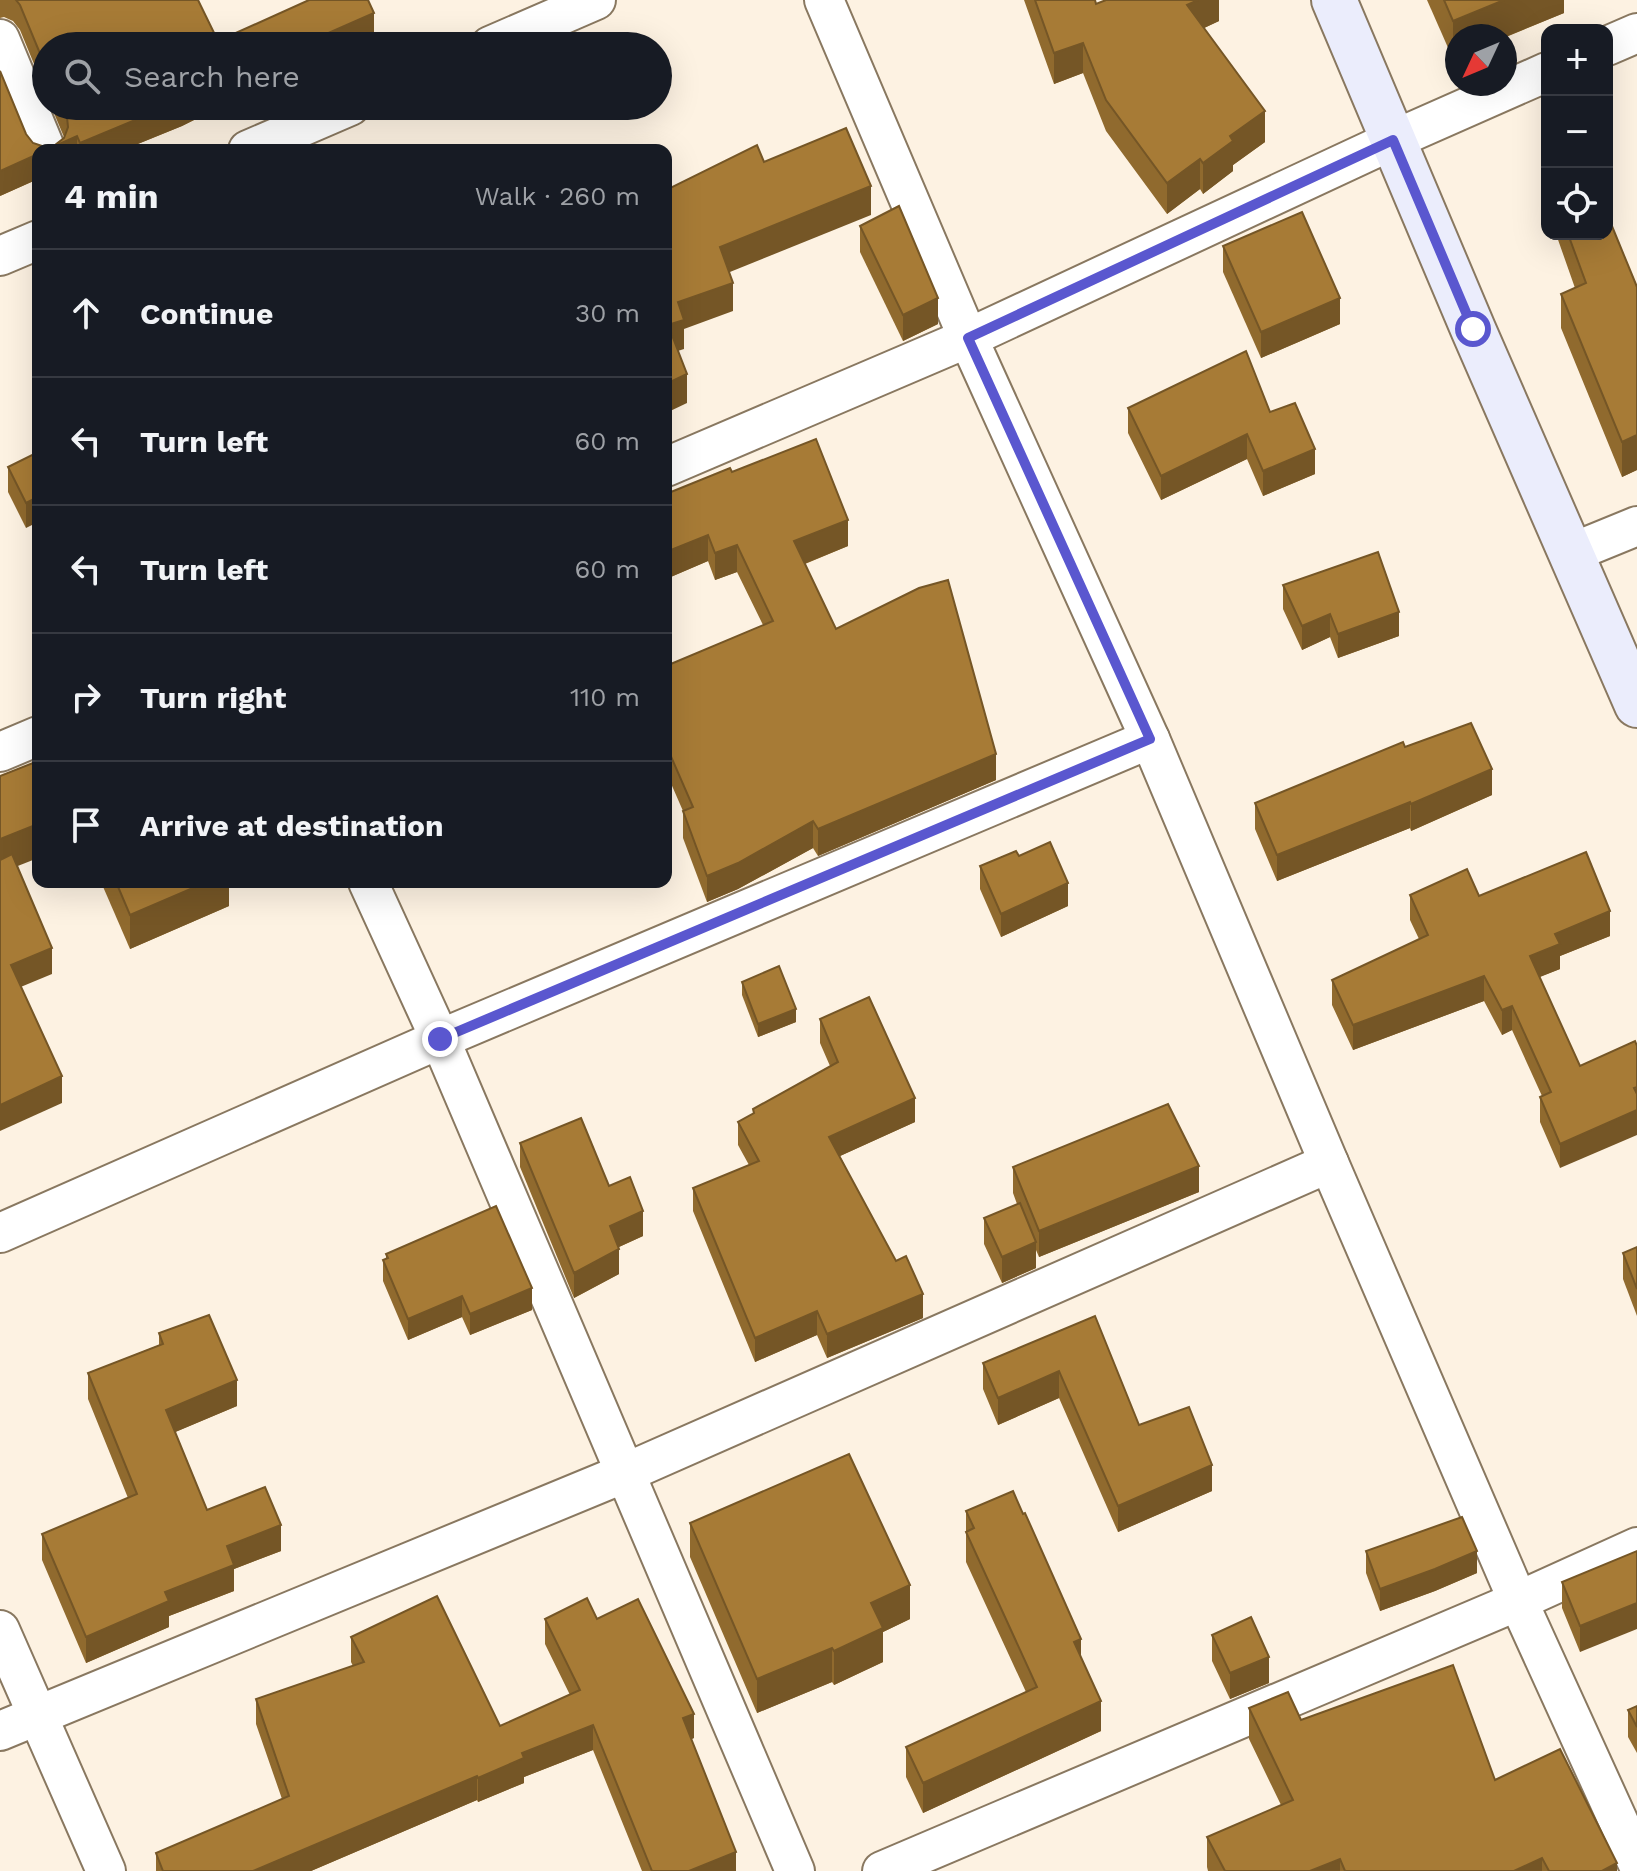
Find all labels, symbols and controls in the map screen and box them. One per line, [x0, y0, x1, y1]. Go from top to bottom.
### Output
north arrow [1445, 24, 1517, 96]
map controls [1541, 24, 1613, 240]
button: + [1541, 24, 1613, 96]
search box [32, 32, 672, 120]
icon: search [60, 54, 104, 98]
text: Search here [124, 59, 300, 94]
button: − [1541, 96, 1613, 168]
button: locate [1541, 168, 1613, 240]
text: 4 min [64, 176, 159, 216]
text: Walk · 260 m [475, 181, 640, 211]
icon: ahead [64, 291, 108, 335]
text: Continue [140, 296, 273, 331]
text: 30 m [575, 298, 640, 328]
route start [1455, 311, 1491, 347]
icon: left [64, 419, 108, 463]
text: Turn left [140, 424, 268, 459]
text: 60 m [574, 426, 640, 456]
icon: left [64, 547, 108, 591]
text: Turn left [140, 552, 268, 587]
text: 60 m [574, 554, 640, 584]
icon: right [64, 675, 108, 719]
text: Turn right [140, 680, 286, 715]
text: 110 m [570, 682, 640, 712]
icon: arrive [64, 803, 108, 847]
text: Arrive at destination [140, 808, 444, 843]
route end [422, 1021, 458, 1057]

